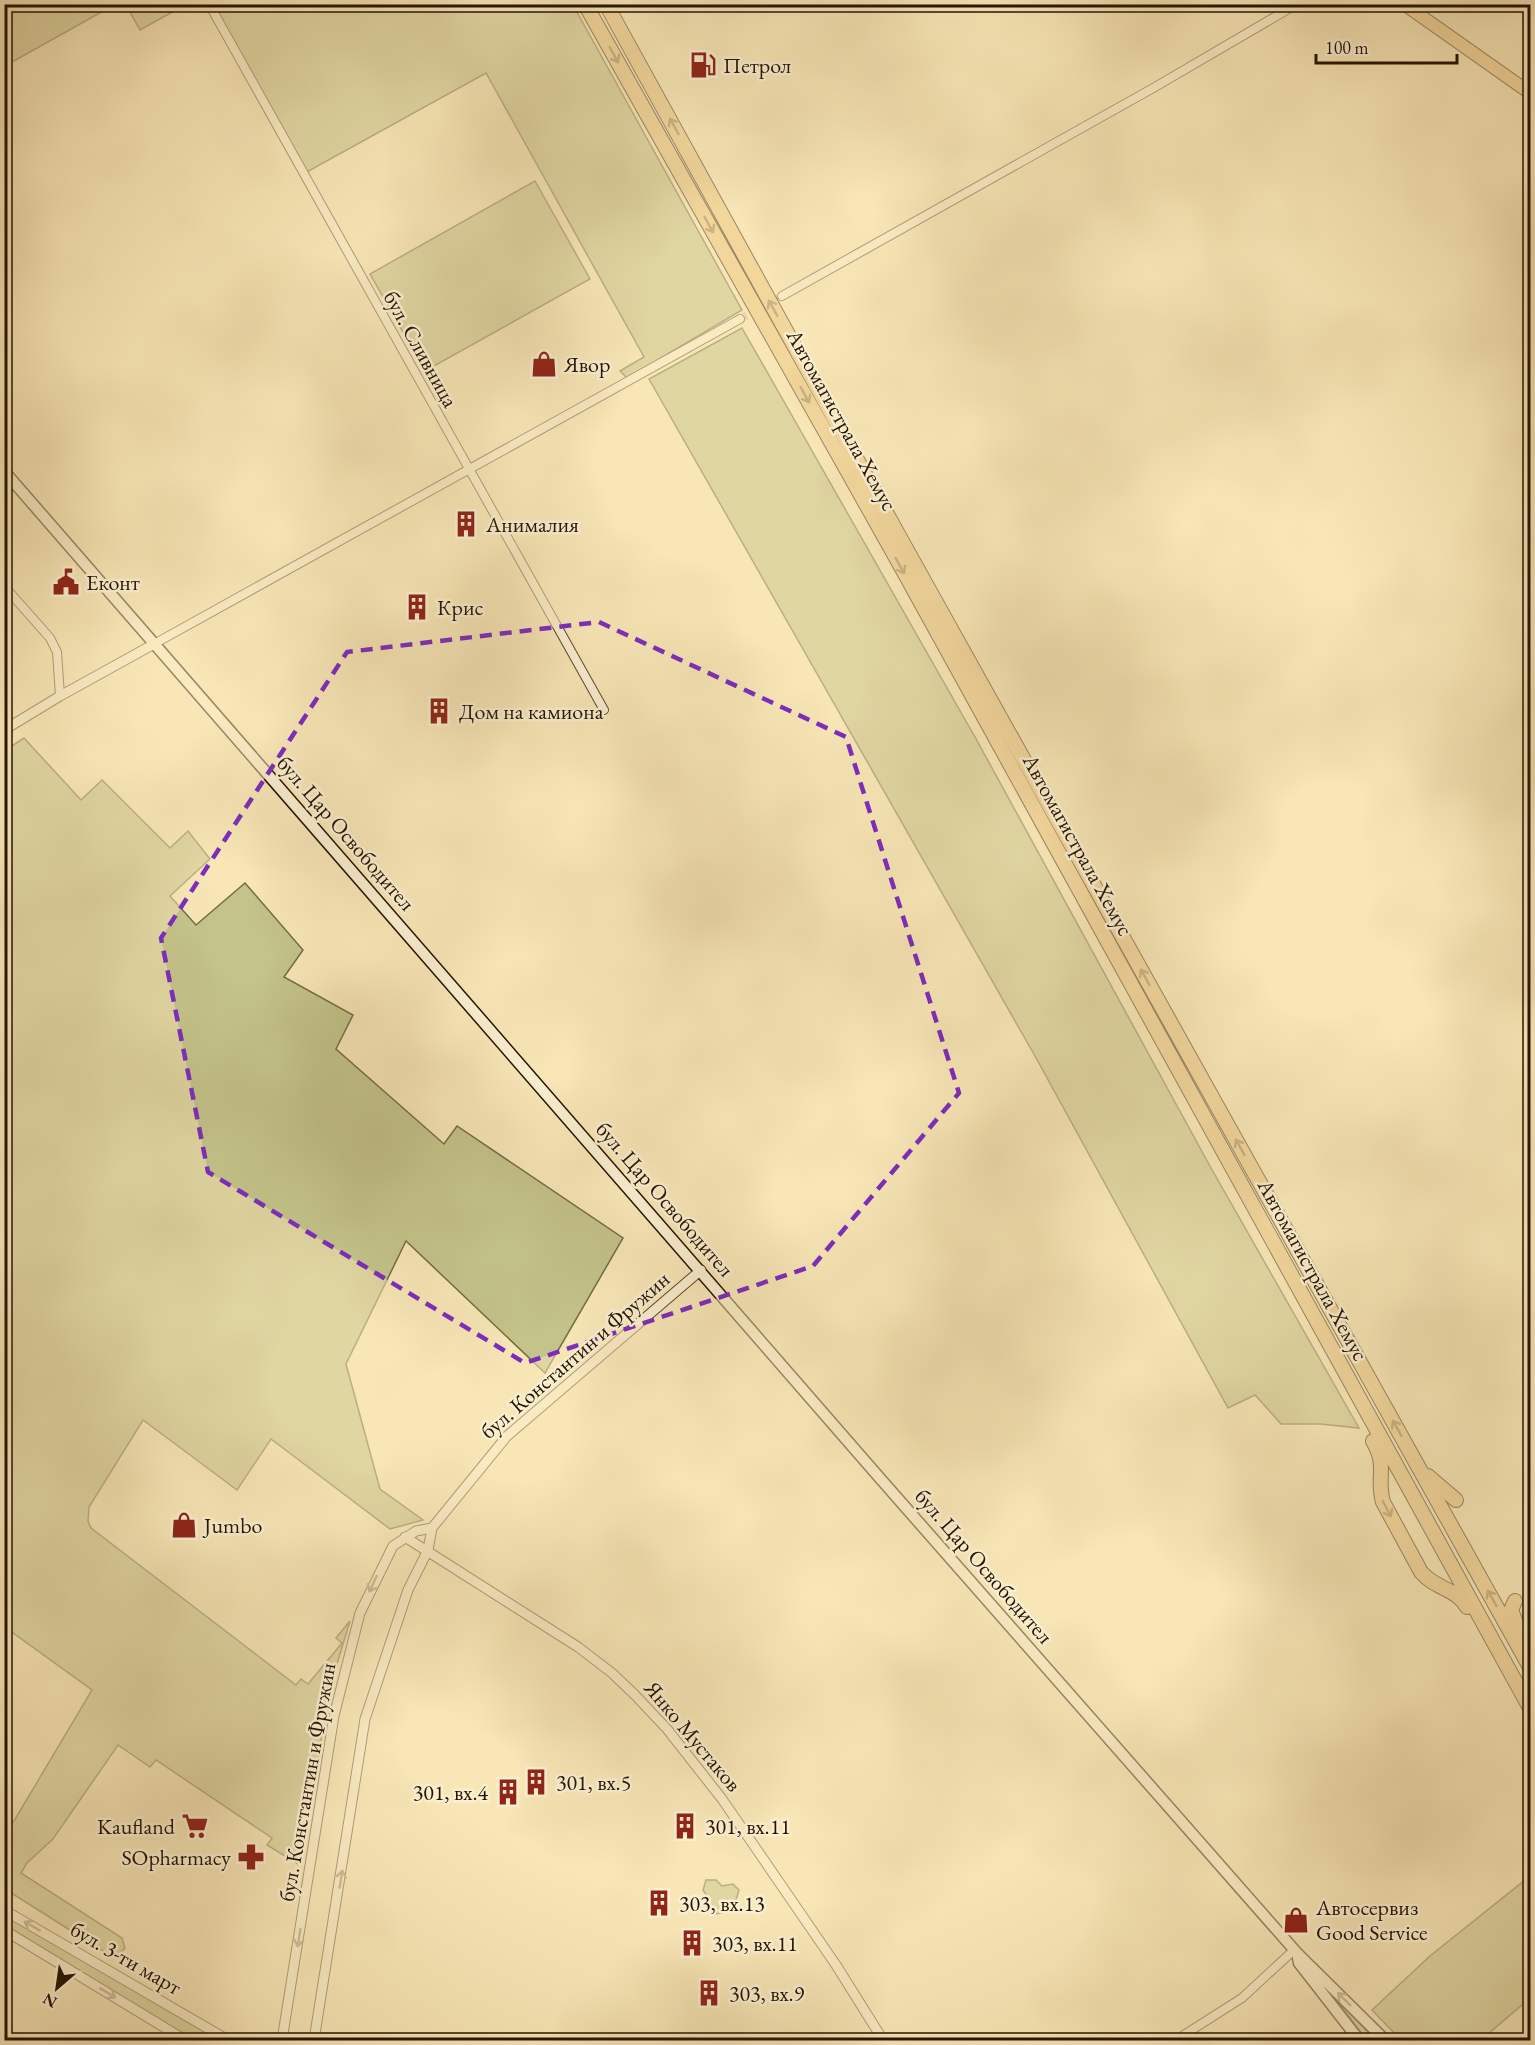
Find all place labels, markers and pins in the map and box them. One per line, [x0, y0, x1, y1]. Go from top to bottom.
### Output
fuel station icon: Петрол [688, 50, 718, 80]
place label: Петрол [723, 51, 792, 80]
shop icon: Явор [529, 349, 559, 379]
place label: Явор [563, 350, 610, 379]
building icon: Анималия [451, 509, 481, 539]
place label: Анималия [485, 510, 579, 539]
public building icon: Еконт [51, 567, 81, 597]
place label: Еконт [86, 568, 140, 597]
building icon: Крис [402, 592, 432, 622]
place label: Крис [437, 593, 484, 622]
building icon: Дом на камиона [424, 696, 454, 726]
place label: Дом на камиона [459, 697, 604, 726]
shop icon: Jumbo [169, 1510, 199, 1540]
place label: Jumbo [202, 1511, 263, 1540]
building icon: 301, вх.5 [521, 1767, 551, 1797]
place label: 301, вх.5 [556, 1768, 631, 1797]
building icon: 301, вх.4 [493, 1777, 523, 1807]
place label: 301, вх.4 [413, 1778, 488, 1807]
supermarket icon: Kaufland [180, 1811, 210, 1841]
building icon: 301, вх.11 [670, 1811, 700, 1841]
place label: Kaufland [97, 1812, 176, 1841]
place label: 301, вх.11 [705, 1812, 791, 1841]
pharmacy icon: SOpharmacy [236, 1842, 266, 1872]
place label: SOpharmacy [121, 1843, 231, 1872]
building icon: 303, вх.13 [644, 1888, 674, 1918]
place label: 303, вх.13 [679, 1889, 765, 1918]
place label: Автосервиз Good Service [1315, 1893, 1428, 1947]
shop icon: Автосервиз Good Service [1281, 1905, 1311, 1935]
building icon: 303, вх.11 [677, 1928, 707, 1958]
place label: 303, вх.11 [712, 1929, 798, 1958]
building icon: 303, вх.9 [694, 1978, 724, 2008]
place label: 303, вх.9 [729, 1979, 805, 2008]

